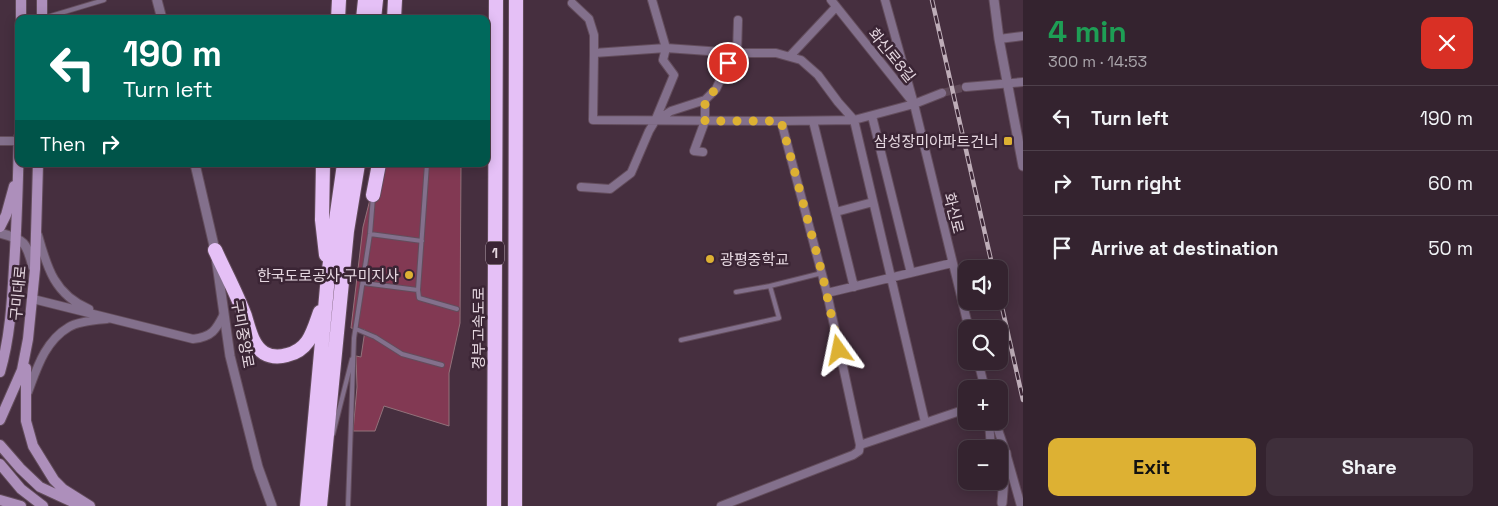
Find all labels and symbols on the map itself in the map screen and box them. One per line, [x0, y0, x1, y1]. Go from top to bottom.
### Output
street label: 화신로8길 [864, 24, 920, 86]
pin [707, 42, 749, 84]
place label: 삼성장미아파트건너 [874, 132, 998, 151]
marker: 삼성장미아파트건너 [1002, 135, 1014, 147]
street label: 화신로 [940, 191, 968, 235]
road number: 1 [486, 242, 504, 264]
place label: 광평중학교 [720, 250, 789, 269]
marker: 광평중학교 [704, 253, 716, 265]
street label: 구미대로 [6, 265, 30, 321]
place label: 한국도로공사 구미지사 [257, 266, 399, 285]
marker: 한국도로공사 구미지사 [403, 269, 415, 281]
street label: 경부고속도로 [469, 287, 488, 369]
street label: 구미중앙로 [228, 298, 258, 370]
position arrow [812, 323, 864, 375]

